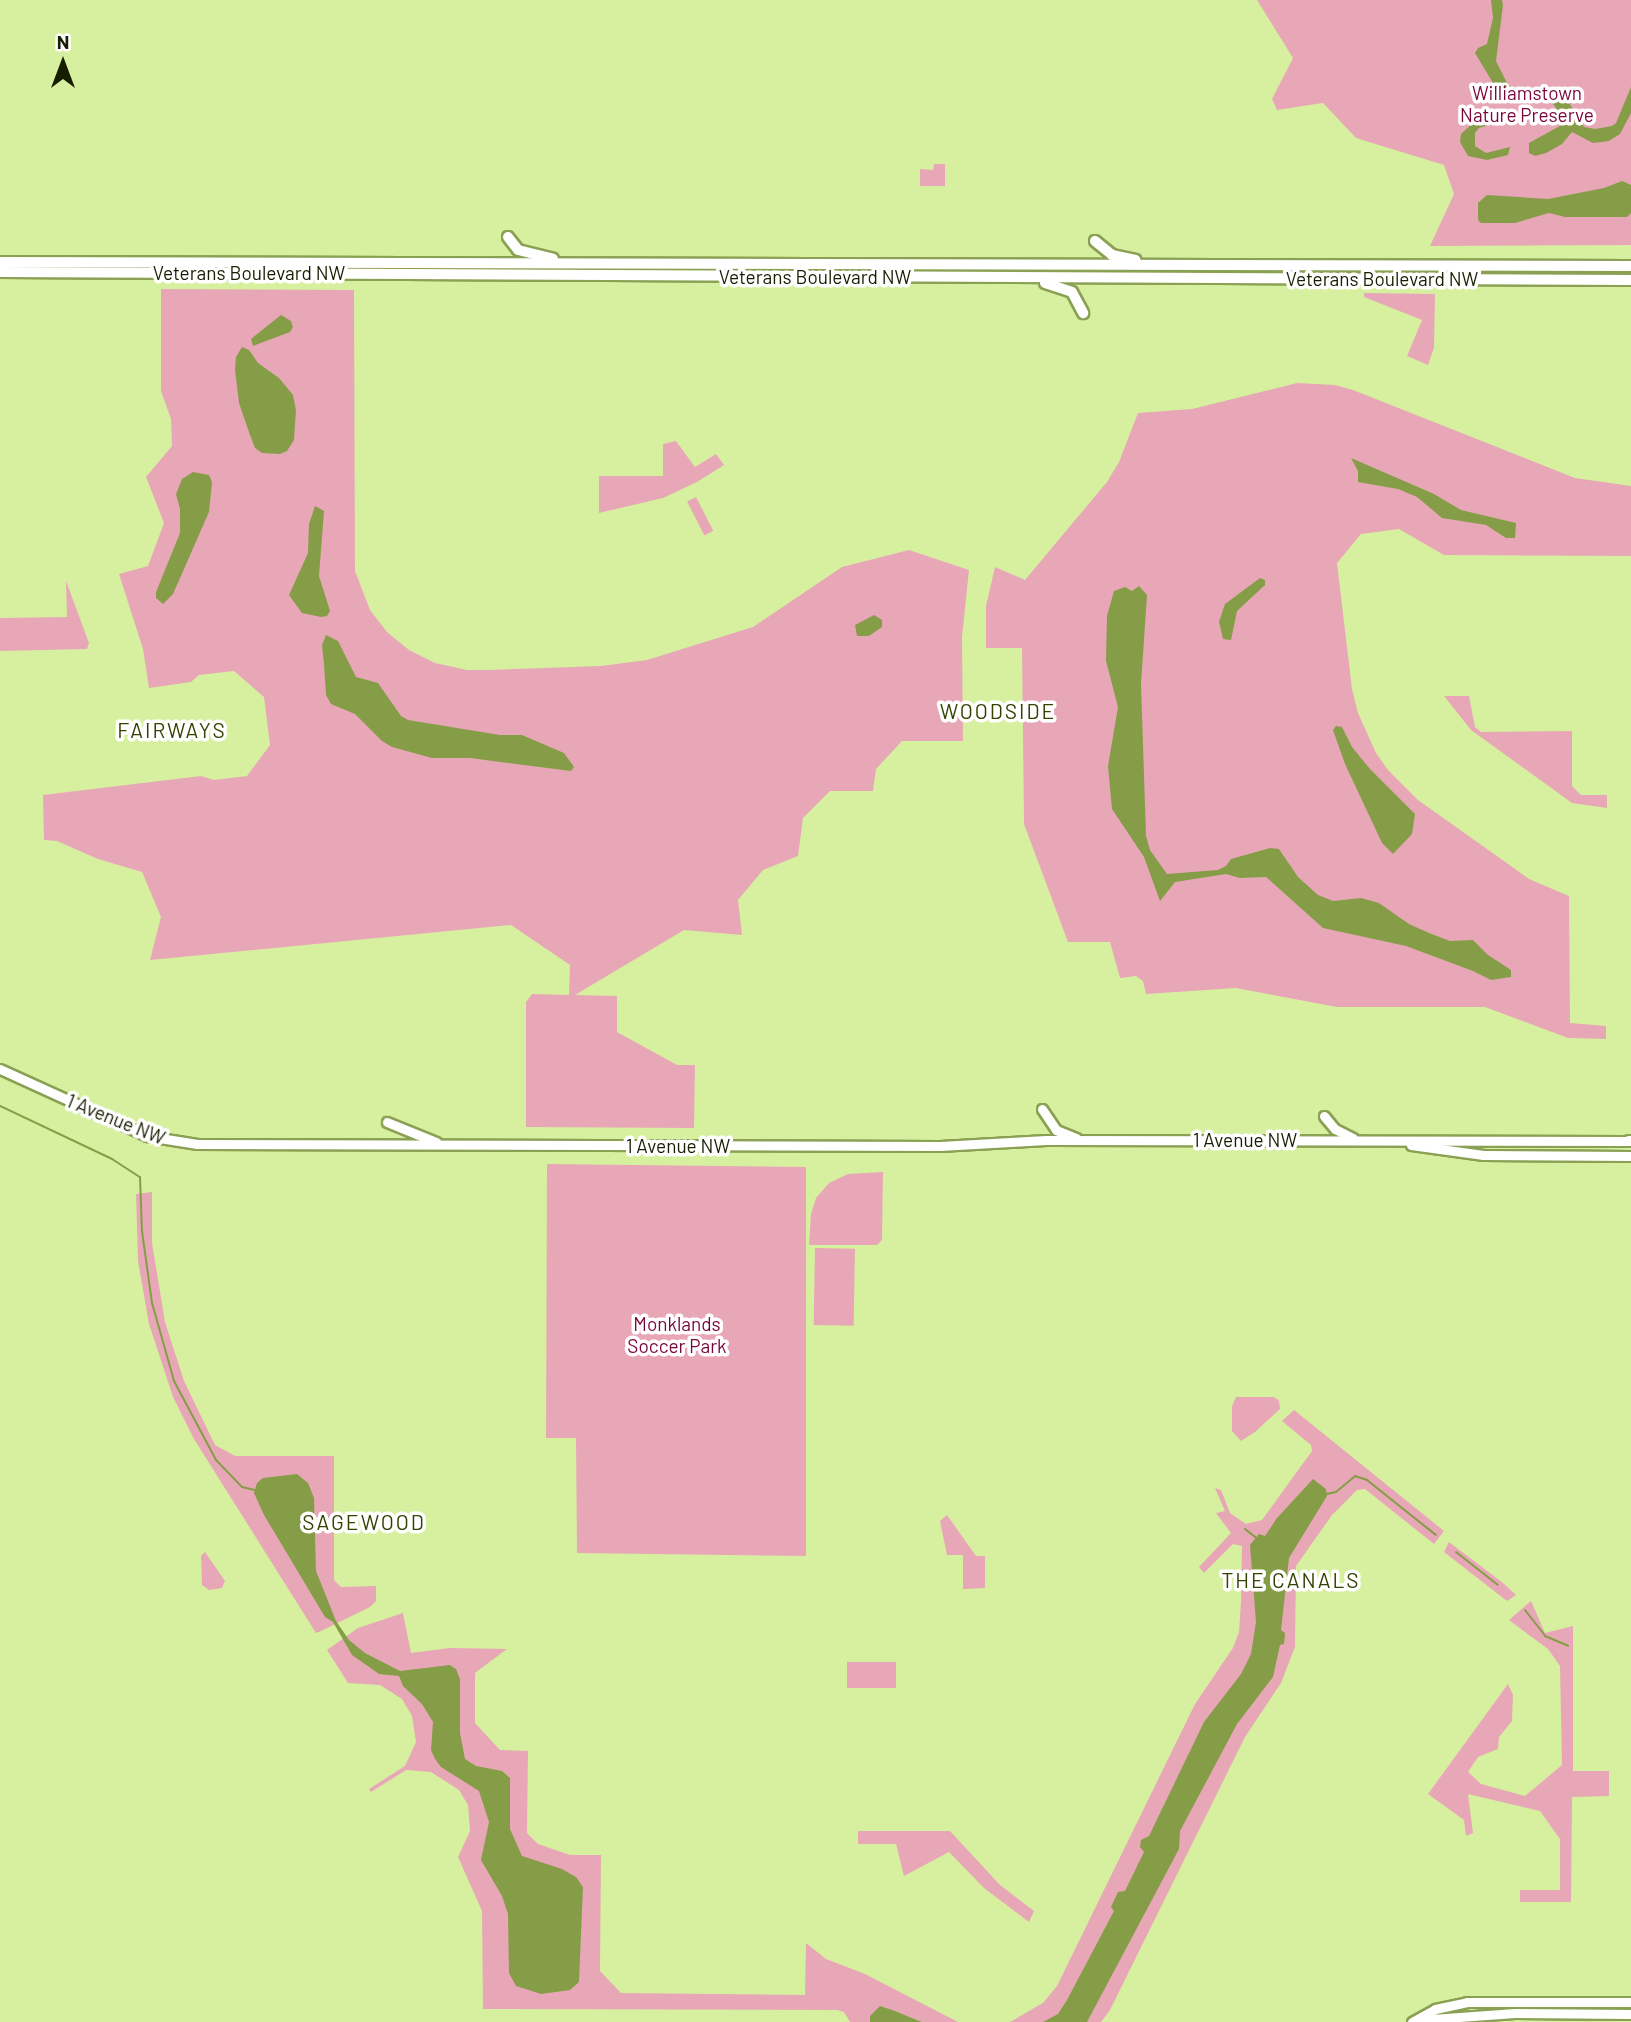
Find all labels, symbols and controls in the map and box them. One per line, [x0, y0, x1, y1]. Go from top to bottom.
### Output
north arrow [28, 28, 98, 98]
text: N [57, 30, 69, 53]
park label: Williamstown Nature Preserve [1460, 82, 1594, 126]
street label: Veterans Boulevard NW [153, 262, 345, 284]
street label: Veterans Boulevard NW [719, 266, 911, 288]
street label: Veterans Boulevard NW [1286, 268, 1478, 290]
district label: WOODSIDE [941, 698, 1055, 724]
district label: FAIRWAYS [118, 717, 226, 743]
street label: 1 Avenue NW [63, 1089, 169, 1149]
street label: 1 Avenue NW [1193, 1129, 1297, 1151]
street label: 1 Avenue NW [626, 1135, 730, 1157]
park label: Monklands Soccer Park [627, 1313, 727, 1357]
district label: SAGEWOOD [303, 1509, 425, 1535]
district label: THE CANALS [1223, 1567, 1359, 1593]

